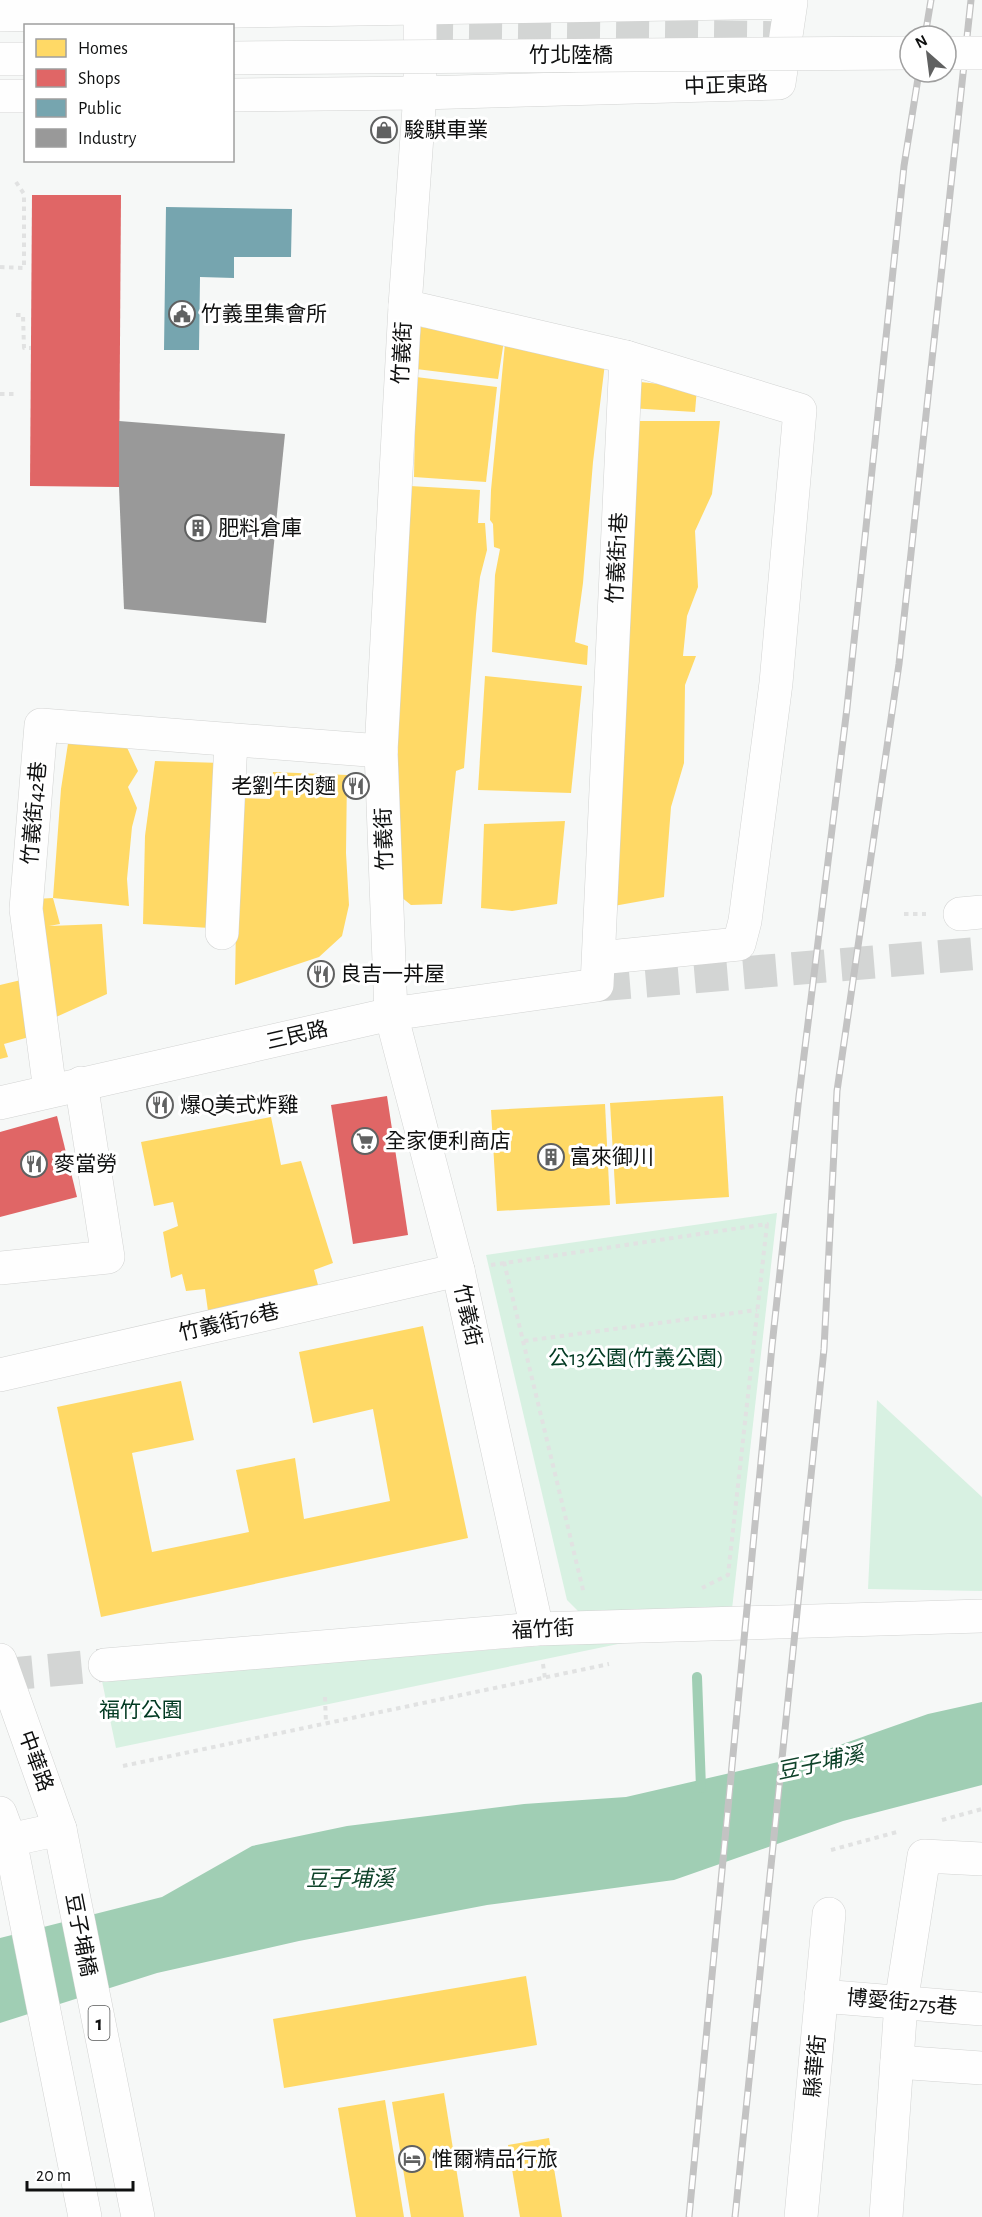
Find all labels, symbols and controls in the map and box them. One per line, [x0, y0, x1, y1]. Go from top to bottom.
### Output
legend [24, 24, 234, 162]
north arrow [898, 24, 958, 84]
text: N [913, 32, 930, 51]
text: Homes [78, 40, 128, 58]
street label: 竹北陸橋 [529, 44, 613, 66]
text: Shops [78, 70, 120, 88]
street label: 中正東路 [684, 73, 768, 97]
text: Public [78, 100, 121, 118]
shop icon: 駿騏車業 [369, 115, 399, 145]
place label: 駿騏車業 [404, 119, 488, 141]
text: Industry [78, 130, 137, 148]
public building icon: 竹義里集會所 [167, 299, 197, 329]
place label: 竹義里集會所 [201, 303, 327, 325]
street label: 竹義街 [389, 321, 415, 385]
street label: 竹義街1巷 [604, 512, 630, 604]
building icon: 肥料倉庫 [183, 513, 213, 543]
place label: 肥料倉庫 [218, 517, 302, 539]
street label: 竹義街42巷 [19, 760, 49, 866]
restaurant icon: 老劉牛肉麵 [341, 771, 371, 801]
place label: 老劉牛肉麵 [231, 775, 336, 797]
street label: 竹義街 [372, 807, 396, 871]
restaurant icon: 良吉一丼屋 [306, 959, 336, 989]
place label: 良吉一丼屋 [340, 963, 445, 985]
street label: 三民路 [264, 1017, 330, 1053]
restaurant icon: 爆Q美式炸雞 [145, 1090, 175, 1120]
place label: 爆Q美式炸雞 [180, 1094, 298, 1116]
supermarket icon: 全家便利商店 [350, 1126, 380, 1156]
place label: 全家便利商店 [385, 1130, 511, 1152]
building icon: 富來御川 [536, 1142, 566, 1172]
place label: 富來御川 [570, 1146, 654, 1168]
restaurant icon: 麥當勞 [19, 1149, 49, 1179]
place label: 麥當勞 [54, 1153, 117, 1175]
street label: 竹義街 [451, 1282, 485, 1348]
street label: 竹義街76巷 [177, 1300, 281, 1344]
park label: 公13公園(竹義公園) [548, 1347, 724, 1369]
street label: 福竹街 [511, 1616, 575, 1642]
park label: 福竹公園 [99, 1699, 183, 1721]
street label: 中華路 [15, 1728, 57, 1794]
water label: 豆子埔溪 [775, 1741, 868, 1783]
water label: 豆子埔溪 [306, 1867, 397, 1890]
street label: 豆子埔橋 [62, 1892, 100, 1978]
street label: 博愛街275巷 [846, 1986, 958, 2018]
road number: 1 [88, 2006, 110, 2040]
street label: 縣華街 [801, 2034, 829, 2098]
hotel icon: 惟爾精品行旅 [397, 2144, 427, 2174]
place label: 惟爾精品行旅 [432, 2148, 558, 2170]
scale bar [27, 2154, 134, 2192]
text: 20 m [36, 2167, 71, 2185]

